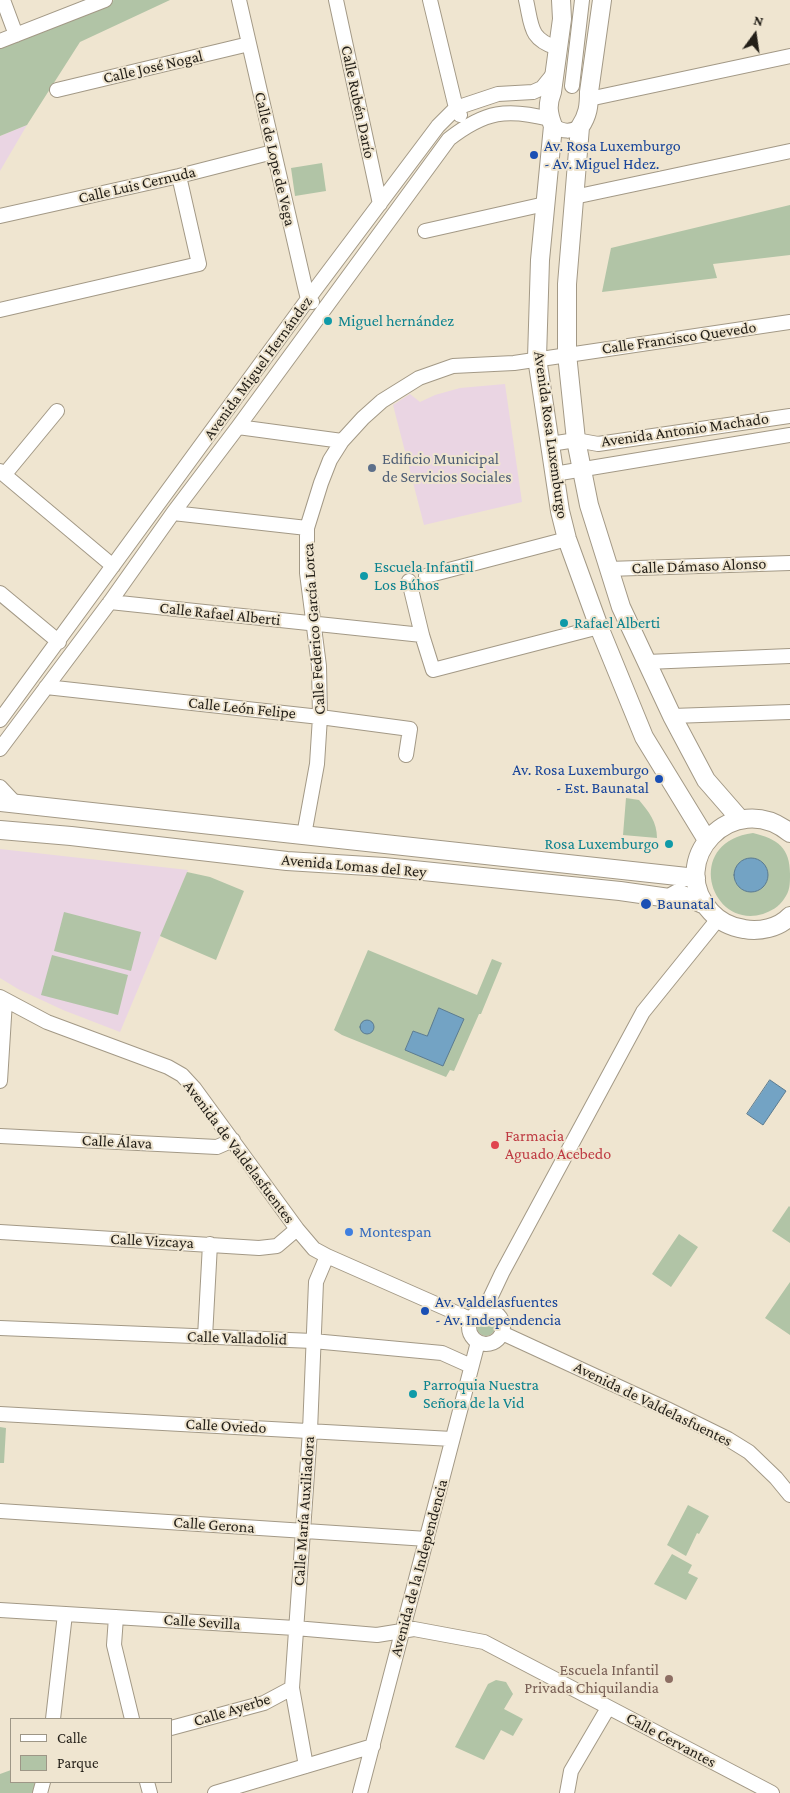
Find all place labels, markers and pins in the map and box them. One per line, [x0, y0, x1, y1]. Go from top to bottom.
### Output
place label: Av. Rosa Luxemburgo - Av. Miguel Hdez. [544, 136, 681, 174]
marker: Av. Rosa Luxemburgo - Av. Miguel Hdez. [528, 149, 540, 161]
place label: Miguel hernández [338, 311, 454, 331]
marker: Miguel hernández [322, 315, 334, 327]
place label: Edificio Municipal de Servicios Sociales [382, 449, 512, 487]
marker: Edificio Municipal de Servicios Sociales [366, 462, 378, 474]
place label: Escuela Infantil Los Búhos [374, 557, 474, 595]
marker: Escuela Infantil Los Búhos [358, 570, 370, 582]
place label: Rafael Alberti [574, 613, 660, 633]
marker: Rafael Alberti [558, 617, 570, 629]
place label: Av. Rosa Luxemburgo - Est. Baunatal [512, 760, 649, 798]
marker: Av. Rosa Luxemburgo - Est. Baunatal [653, 773, 665, 785]
place label: Rosa Luxemburgo [544, 834, 659, 854]
marker: Rosa Luxemburgo [663, 838, 675, 850]
place label: Baunatal [657, 894, 714, 914]
marker: Baunatal [639, 897, 653, 911]
place label: Farmacia Aguado Acebedo [505, 1126, 611, 1164]
marker: Farmacia Aguado Acebedo [489, 1139, 501, 1151]
place label: Montespan [359, 1222, 432, 1242]
marker: Montespan [343, 1226, 355, 1238]
place label: Av. Valdelasfuentes - Av. Independencia [435, 1292, 561, 1330]
marker: Av. Valdelasfuentes - Av. Independencia [419, 1305, 431, 1317]
place label: Parroquia Nuestra Señora de la Vid [423, 1375, 539, 1413]
marker: Parroquia Nuestra Señora de la Vid [407, 1388, 419, 1400]
place label: Escuela Infantil Privada Chiquilandia [524, 1660, 659, 1698]
marker: Escuela Infantil Privada Chiquilandia [663, 1673, 675, 1685]

